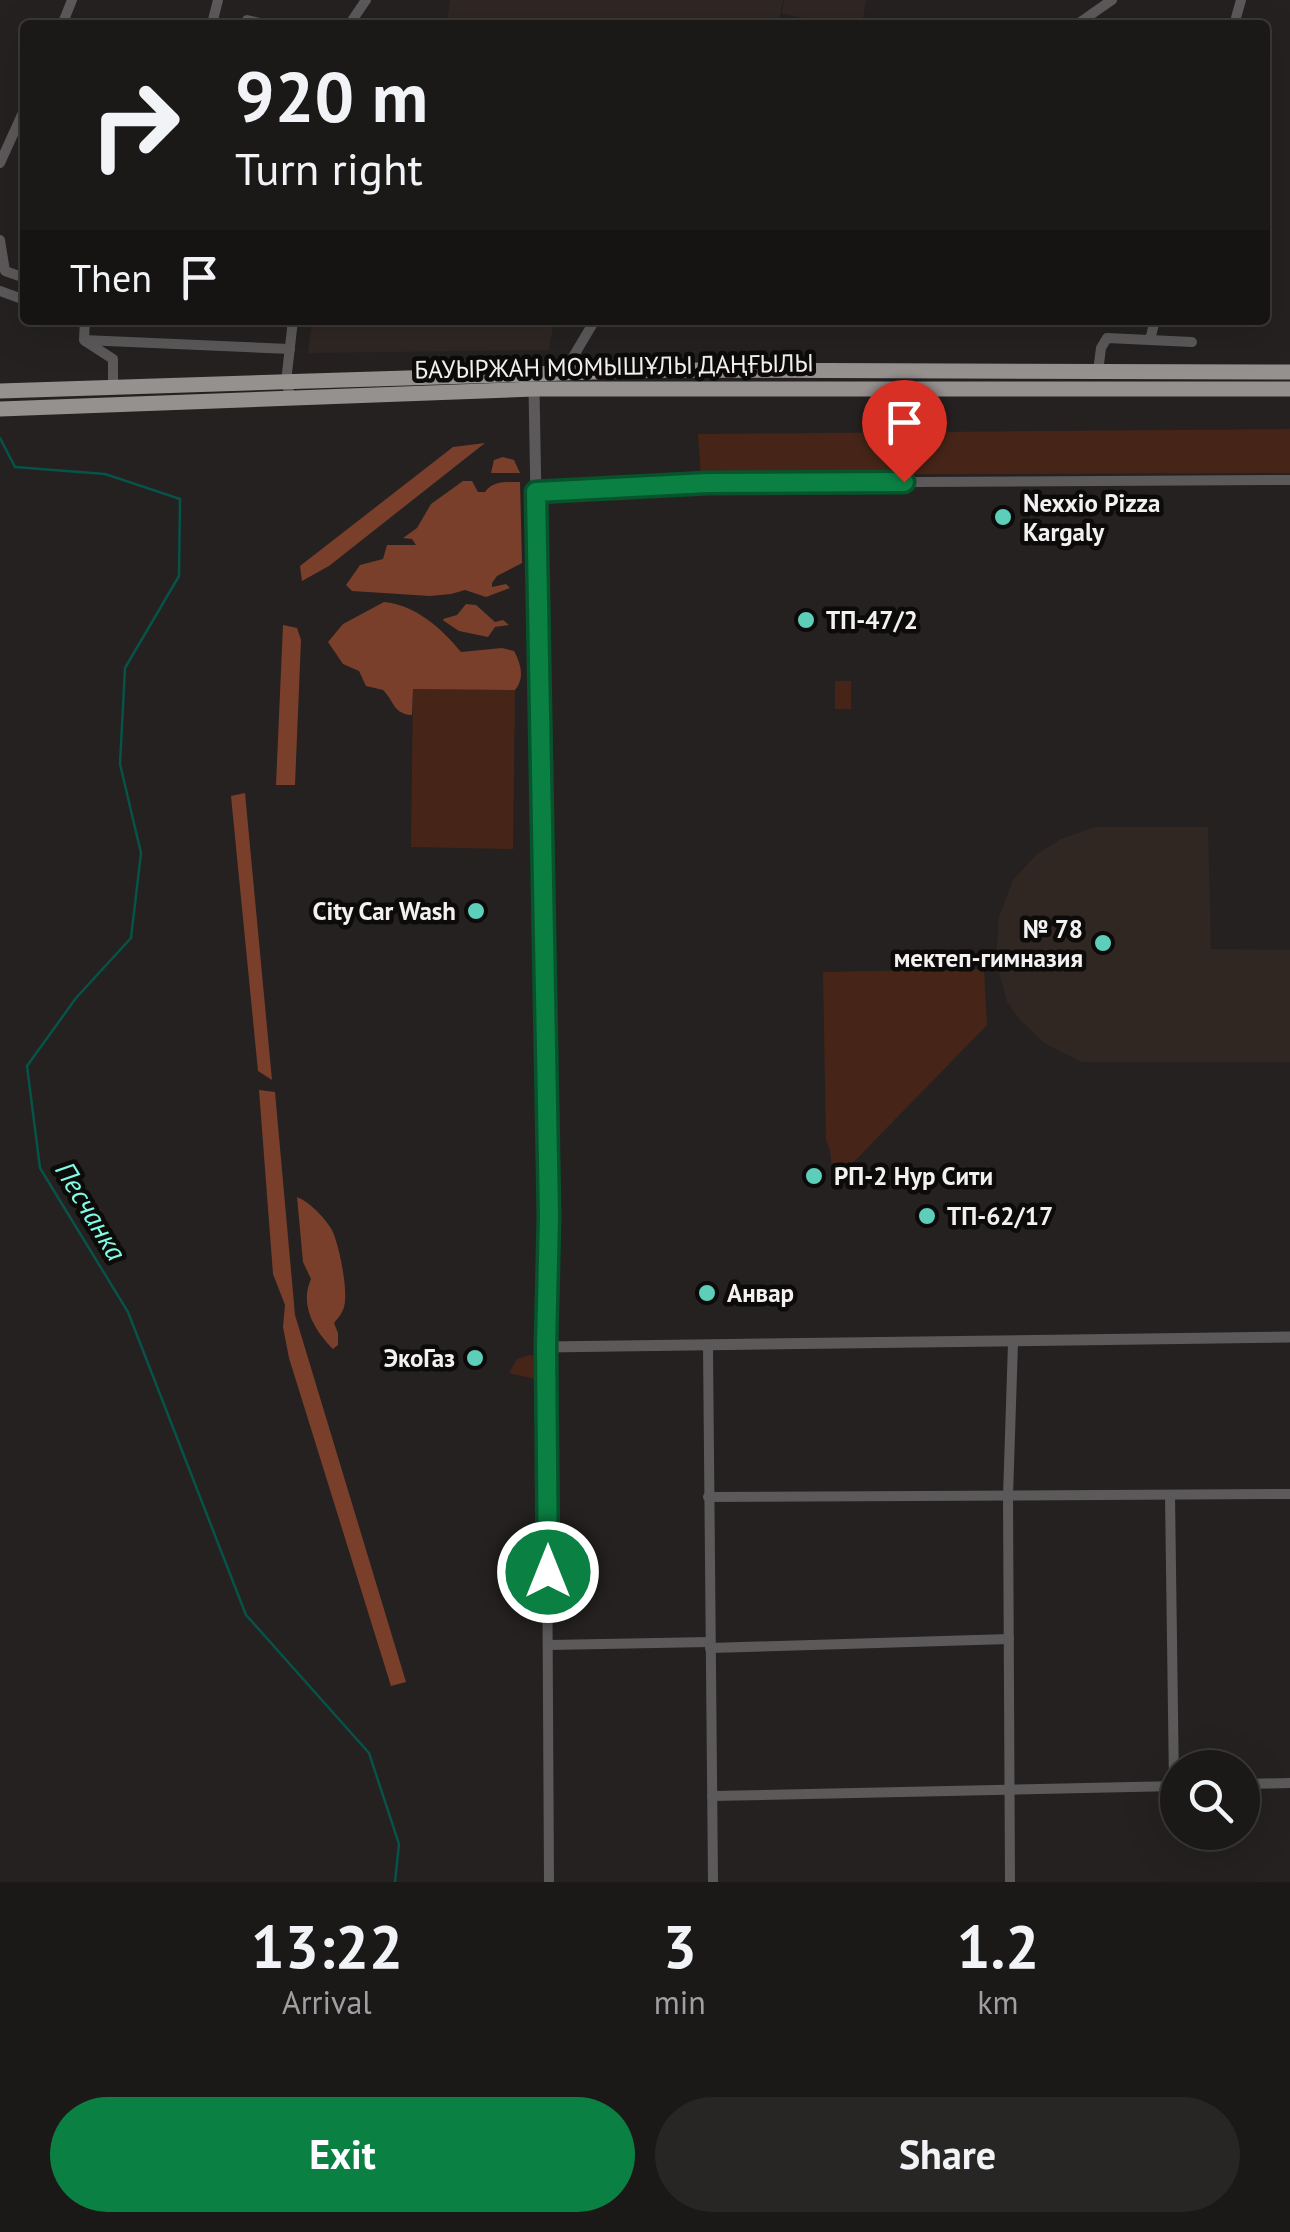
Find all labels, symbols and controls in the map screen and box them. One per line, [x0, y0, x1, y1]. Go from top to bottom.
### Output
text: 920 m [235, 51, 428, 141]
icon: right [70, 60, 200, 190]
text: Turn right [235, 139, 423, 197]
icon: arrive [172, 250, 227, 305]
text: Then [70, 253, 152, 302]
street label: БАУЫРЖАН МОМЫШҰЛЫ ДАҢҒЫЛЫ [414, 347, 814, 385]
pin [862, 380, 947, 483]
icon: arrive [877, 395, 932, 450]
place label: Nexxio Pizza Kargaly [1023, 487, 1160, 548]
marker: Nexxio Pizza Kargaly [992, 506, 1014, 528]
place label: ТП-47/2 [826, 604, 918, 636]
marker: ТП-47/2 [795, 609, 817, 631]
place label: City Car Wash [313, 895, 456, 927]
marker: City Car Wash [465, 900, 487, 922]
place label: № 78 мектеп-гимназия [894, 913, 1083, 974]
marker: № 78 мектеп-гимназия [1092, 932, 1114, 954]
water label: Песчанка [47, 1154, 136, 1267]
place label: РП-2 Нур Сити [834, 1160, 993, 1192]
marker: РП-2 Нур Сити [803, 1165, 825, 1187]
place label: ТП-62/17 [947, 1200, 1053, 1232]
marker: ТП-62/17 [916, 1205, 938, 1227]
place label: Анвар [727, 1277, 794, 1309]
marker: Анвар [696, 1282, 718, 1304]
place label: ЭкоГаз [384, 1342, 455, 1374]
marker: ЭкоГаз [464, 1347, 486, 1369]
position arrow [496, 1520, 600, 1624]
map controls [1160, 1750, 1260, 1850]
button: search [1160, 1750, 1260, 1850]
text: 13:22 [251, 1907, 403, 1985]
text: 3 [663, 1907, 697, 1985]
text: 1.2 [956, 1907, 1039, 1985]
text: Arrival [282, 1981, 372, 2023]
text: min [654, 1981, 706, 2023]
text: km [977, 1981, 1019, 2023]
button: Exit [50, 2097, 635, 2212]
button: Share [655, 2097, 1240, 2212]

